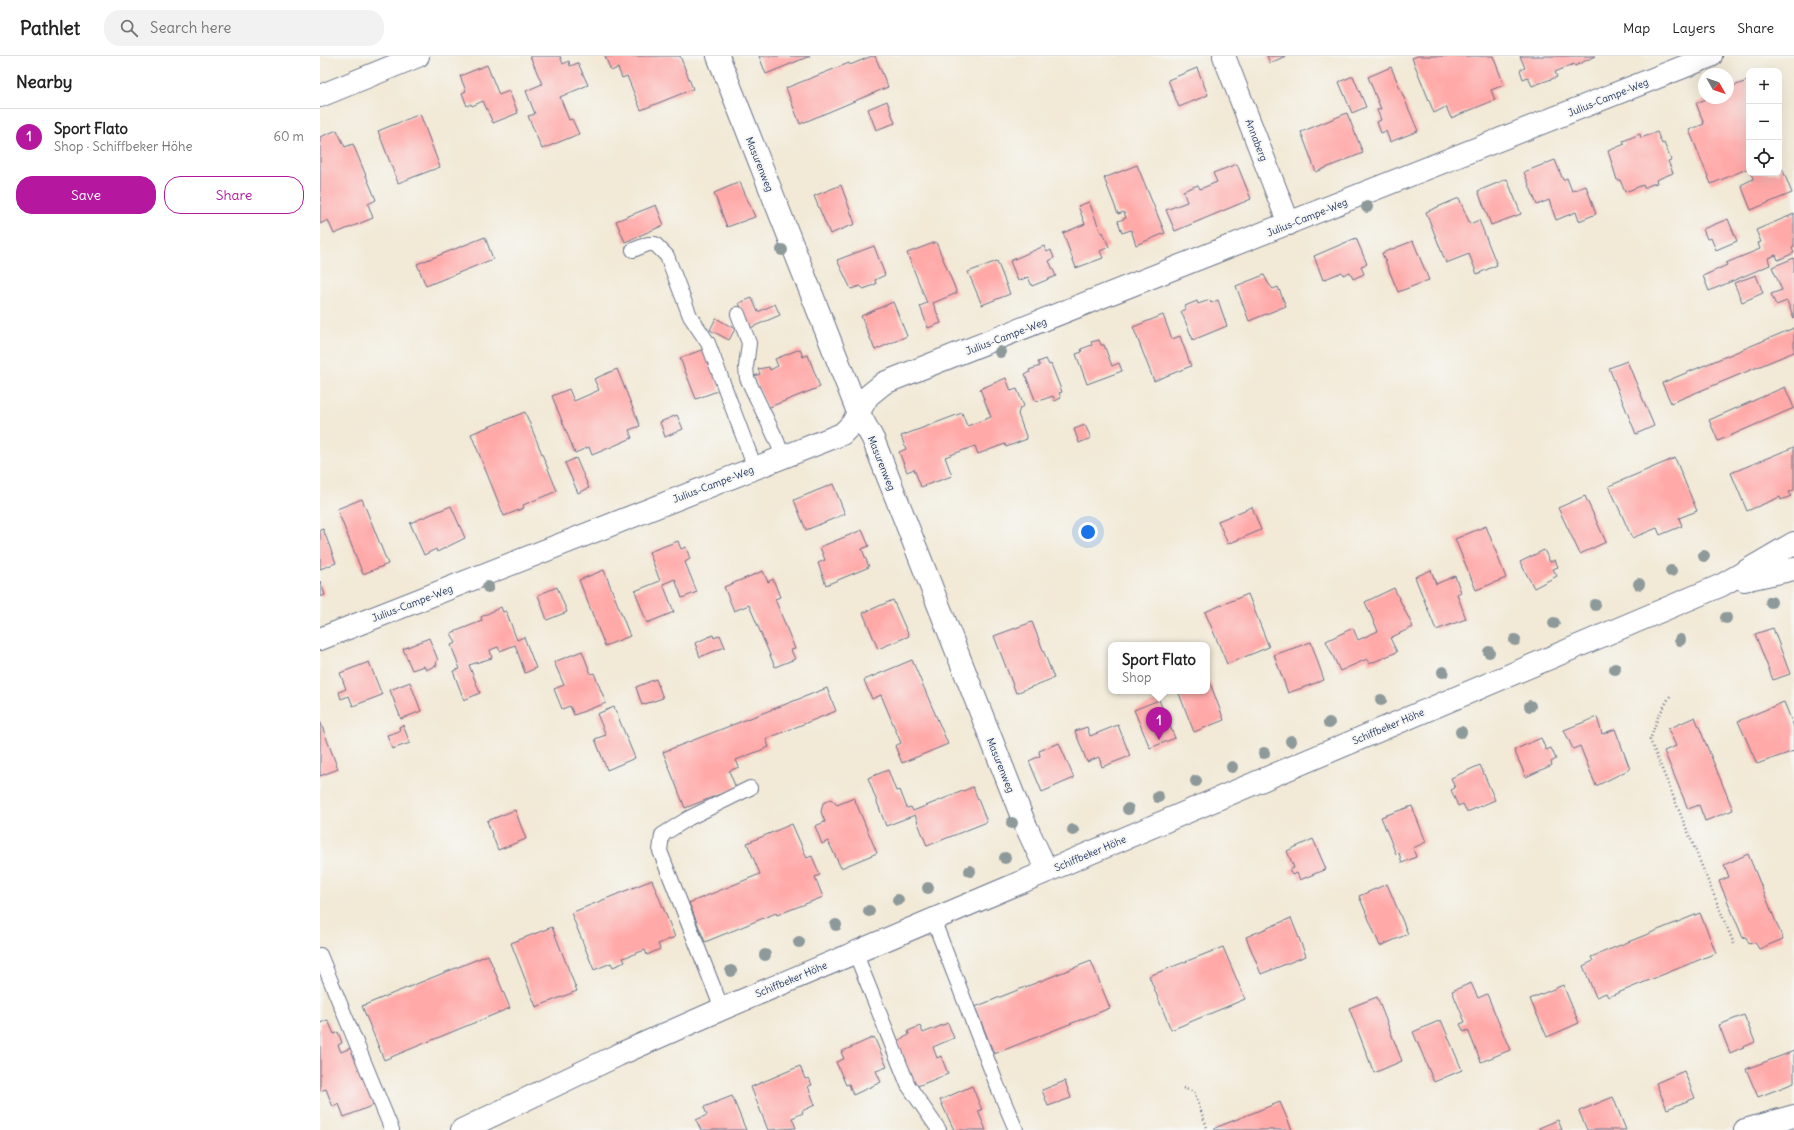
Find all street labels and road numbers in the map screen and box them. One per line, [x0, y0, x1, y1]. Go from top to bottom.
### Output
street label: Julius-Campe-Weg [1566, 75, 1650, 120]
street label: Annaberg [1243, 117, 1271, 163]
street label: Masurenweg [743, 135, 776, 193]
street label: Julius-Campe-Weg [1265, 195, 1349, 240]
street label: Julius-Campe-Weg [964, 315, 1049, 358]
street label: Masurenweg [865, 434, 898, 492]
street label: Julius-Campe-Weg [671, 463, 756, 506]
street label: Julius-Campe-Weg [370, 582, 455, 625]
street label: Schiffbeker Höhe [1350, 705, 1426, 747]
street label: Masurenweg [984, 736, 1017, 794]
street label: Schiffbeker Höhe [1052, 832, 1128, 874]
street label: Schiffbeker Höhe [753, 958, 829, 1000]

